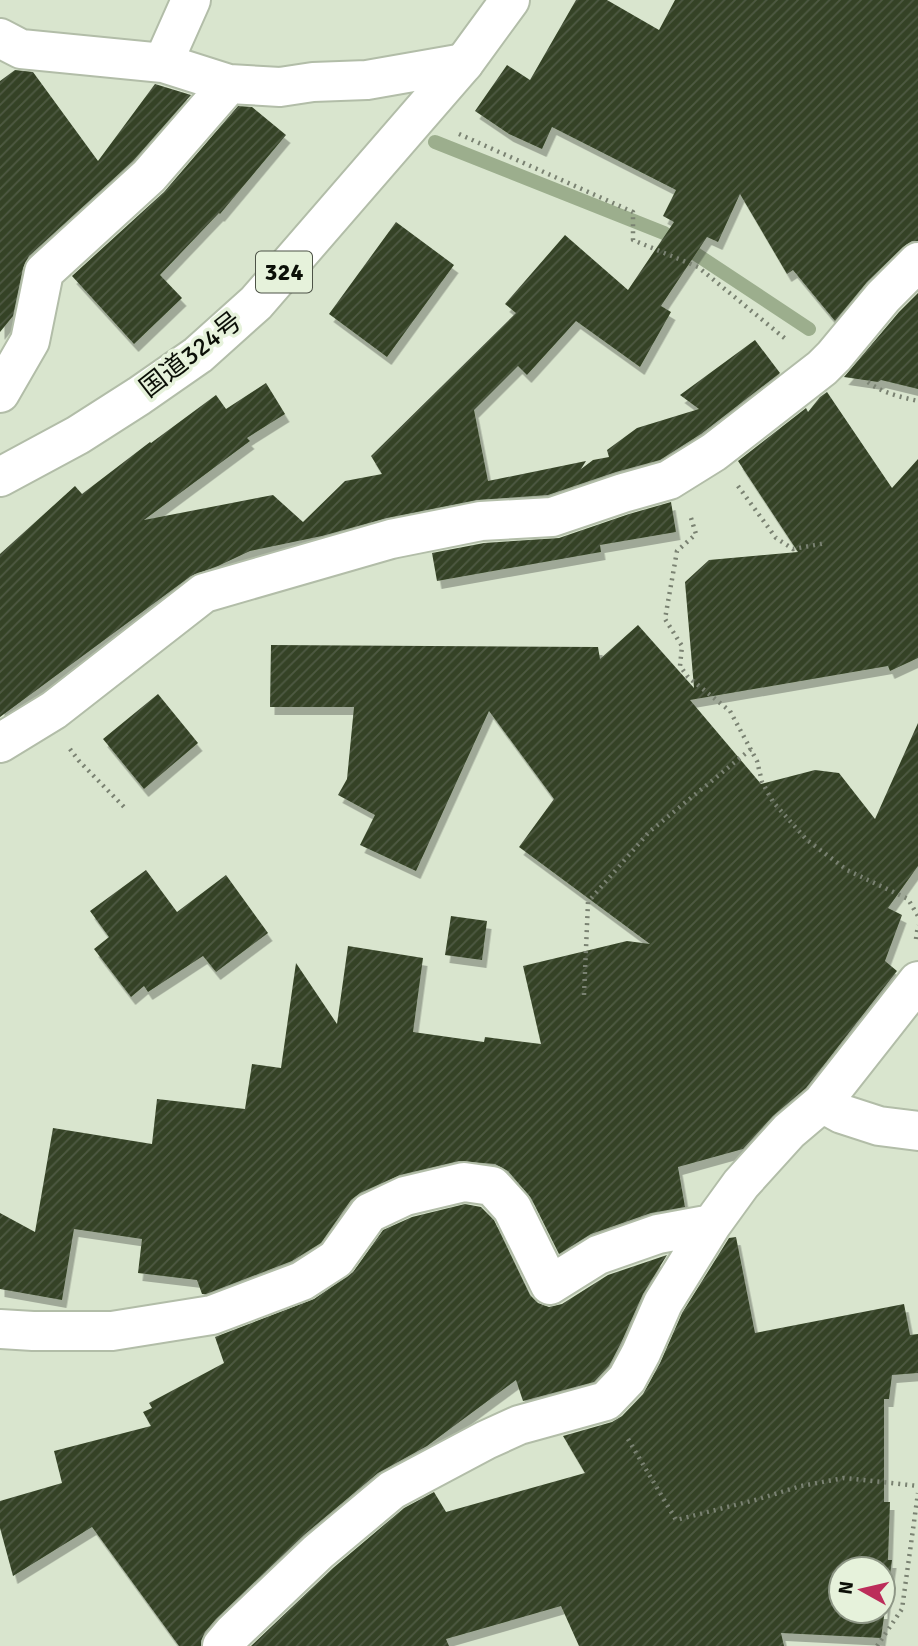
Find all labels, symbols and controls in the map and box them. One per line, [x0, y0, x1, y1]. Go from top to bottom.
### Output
road number: 324 [256, 251, 312, 292]
street label: 国道324号 [134, 305, 248, 405]
north arrow [827, 1555, 897, 1625]
text: N [833, 1580, 859, 1596]

